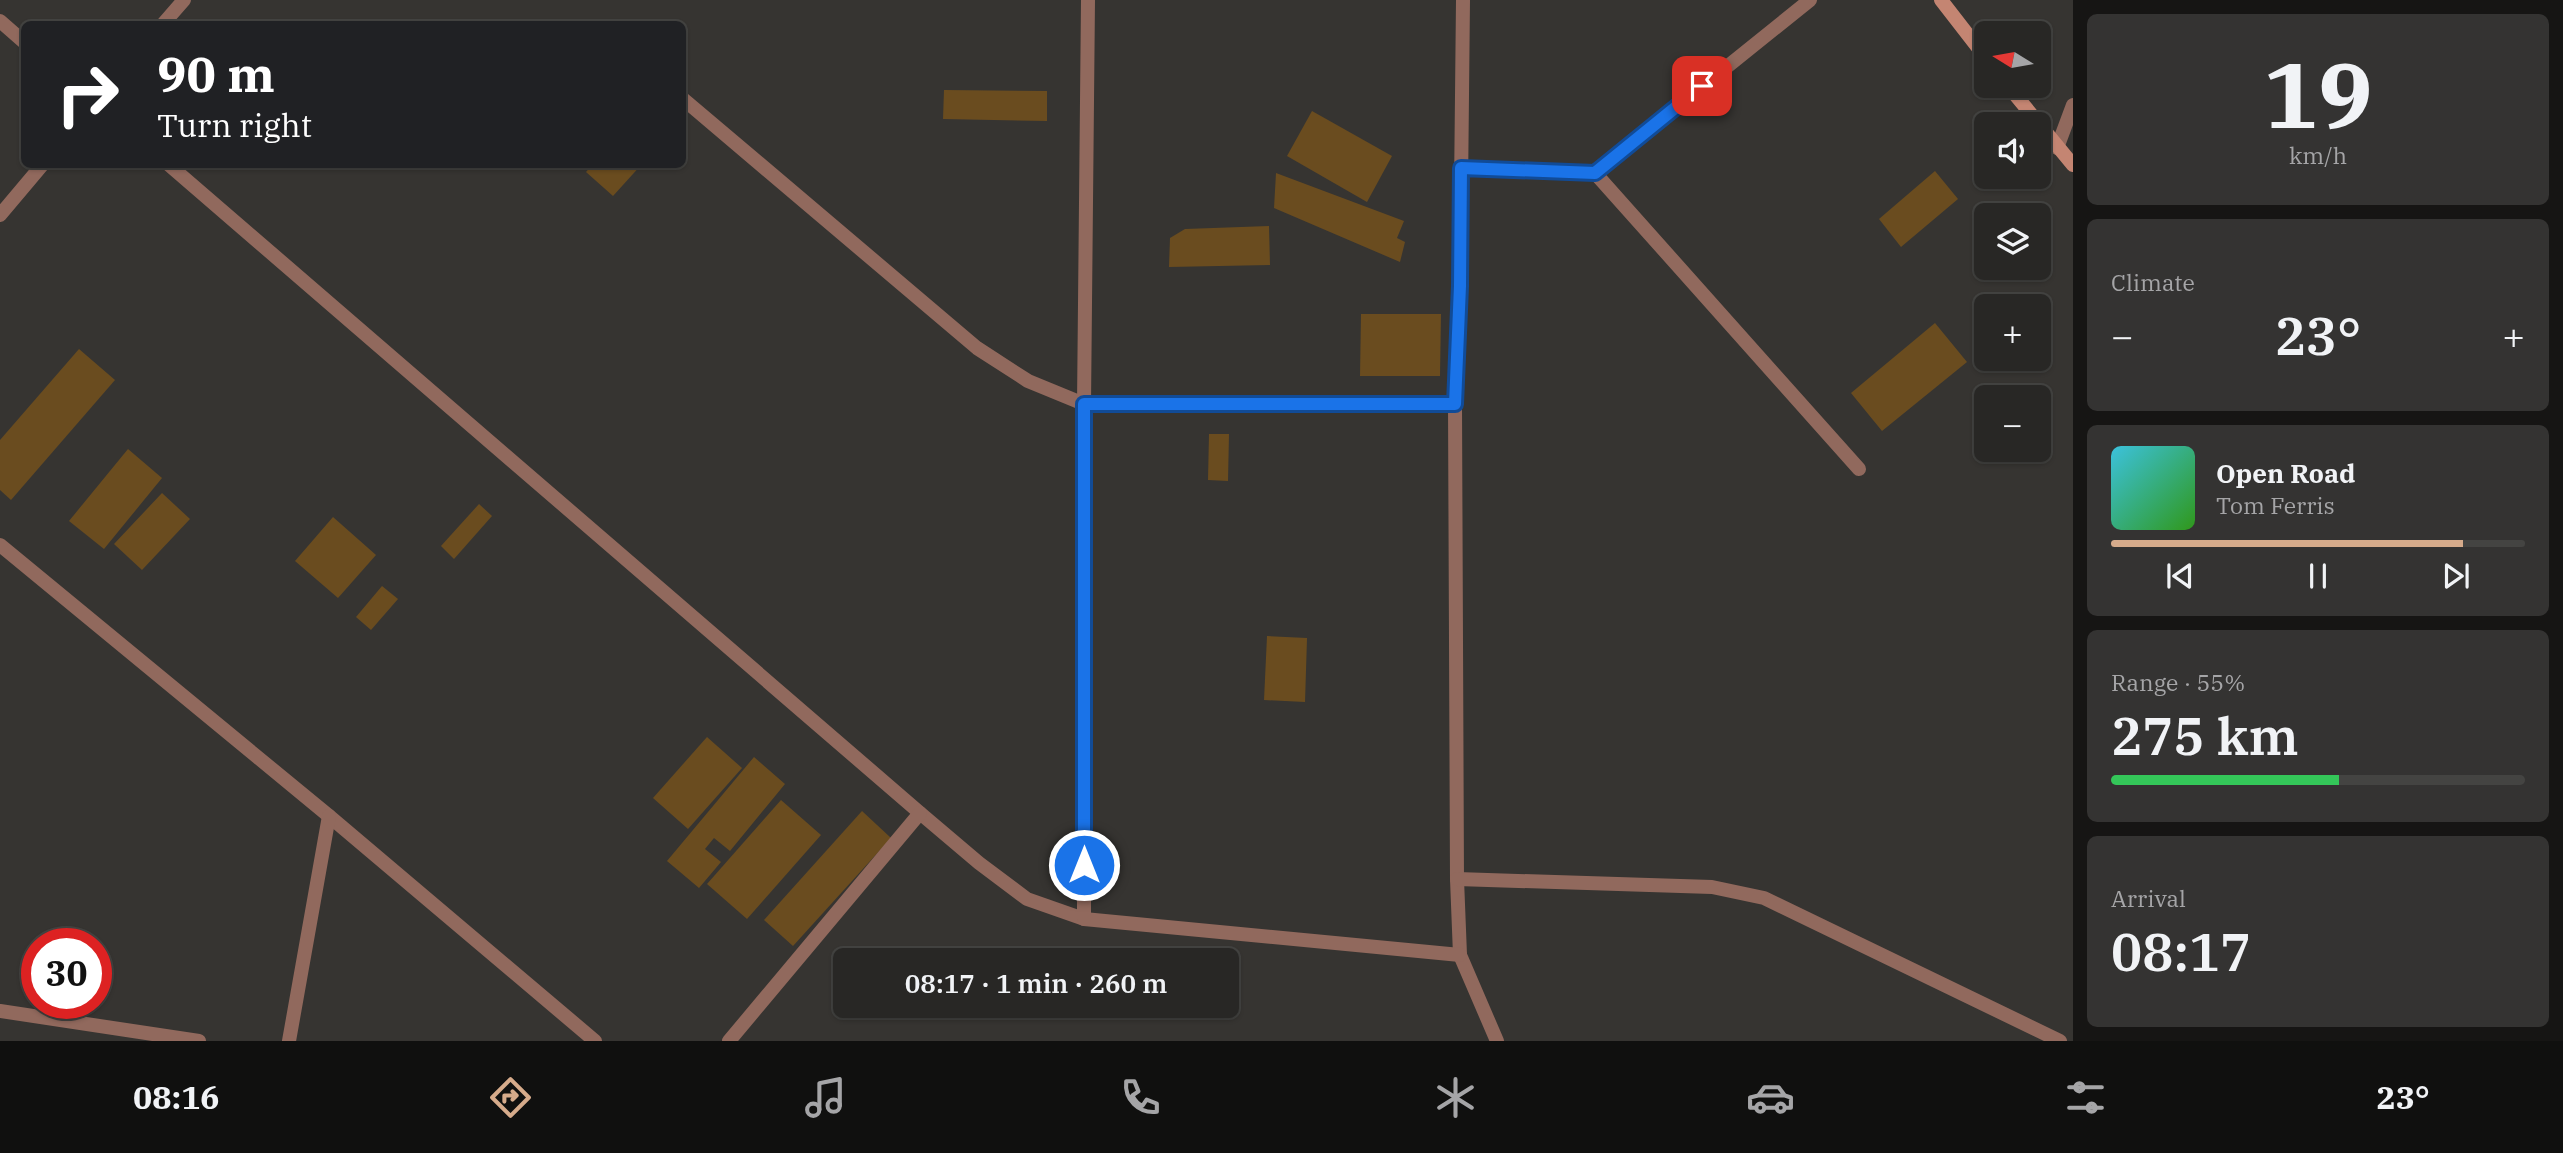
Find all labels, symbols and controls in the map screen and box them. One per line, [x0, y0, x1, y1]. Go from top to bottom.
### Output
north arrow [1974, 21, 2051, 98]
map controls [1974, 21, 2051, 462]
text: 19 [2263, 35, 2373, 153]
text: 90 m [157, 42, 275, 105]
icon: right [42, 49, 133, 140]
pin [1672, 56, 1732, 116]
icon: arrive [1683, 67, 1721, 105]
text: Turn right [157, 104, 312, 146]
button: sound [1974, 112, 2051, 189]
text: km/h [2289, 140, 2347, 170]
button: layers [1974, 203, 2051, 280]
text: Climate [2111, 267, 2195, 297]
button: + [1974, 294, 2051, 371]
text: 23° [2275, 302, 2361, 369]
text: − [2111, 311, 2134, 360]
text: + [2502, 311, 2525, 360]
button: − [1974, 385, 2051, 462]
text: Open Road [2216, 456, 2355, 490]
text: Tom Ferris [2216, 490, 2335, 520]
icon: previous [2161, 557, 2199, 595]
icon: pause [2299, 557, 2337, 595]
icon: next [2437, 557, 2475, 595]
text: Range · 55% [2111, 667, 2245, 697]
text: 275 km [2111, 702, 2299, 769]
position arrow [1047, 828, 1121, 902]
text: Arrival [2111, 883, 2186, 913]
text: 08:17 [2111, 918, 2251, 985]
speed limit sign: 30 [21, 928, 112, 1019]
text: 08:17 · 1 min · 260 m [905, 966, 1167, 1000]
icon: directions [486, 1073, 535, 1122]
icon: music [801, 1073, 850, 1122]
icon: phone [1116, 1073, 1165, 1122]
icon: climate [1431, 1073, 1480, 1122]
icon: car [1746, 1073, 1795, 1122]
icon: filters [2061, 1073, 2110, 1122]
text: 08:16 [133, 1076, 220, 1118]
text: 23° [2376, 1076, 2430, 1118]

